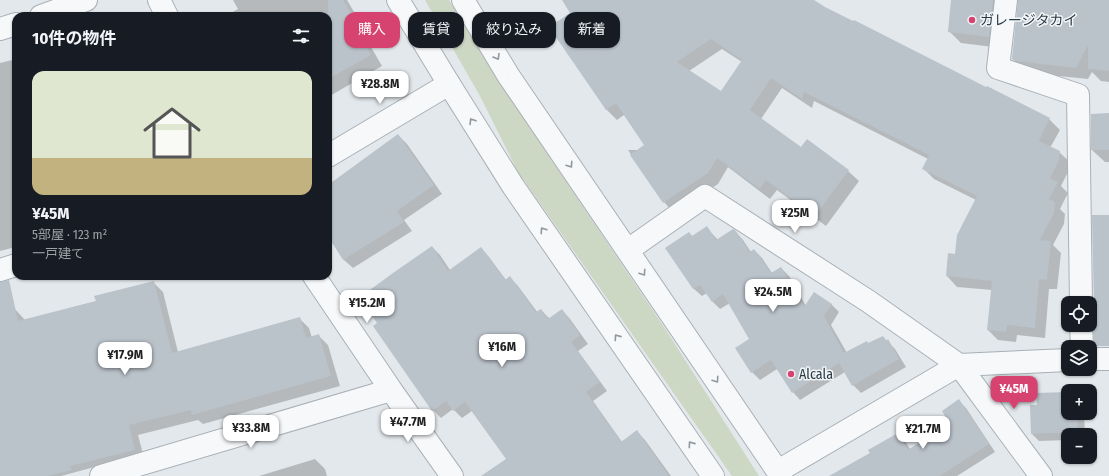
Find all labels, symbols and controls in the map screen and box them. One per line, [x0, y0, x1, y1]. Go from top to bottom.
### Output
chip: 購入 [344, 12, 400, 48]
chip: 賃貸 [408, 12, 464, 48]
chip: 絞り込み [472, 12, 556, 48]
chip: 新着 [564, 12, 620, 48]
place label: ガレージタカイ [980, 12, 1077, 29]
marker: ガレージタカイ [967, 15, 977, 25]
icon: filters [290, 25, 312, 47]
text: 10件の物件 [32, 28, 116, 49]
one-way arrow [493, 53, 500, 60]
pin: ¥28.8M [347, 71, 413, 105]
text: ¥28.8M [361, 76, 399, 91]
icon: home [136, 97, 208, 169]
one-way arrow [470, 118, 477, 125]
one-way arrow [565, 161, 572, 168]
pin: ¥25M [771, 200, 819, 234]
text: ¥45M [32, 203, 70, 224]
text: ¥25M [781, 205, 809, 220]
text: 5部屋 · 123 m² [32, 227, 107, 242]
one-way arrow [540, 227, 548, 234]
text: 一戸建て [32, 246, 84, 261]
one-way arrow [638, 268, 645, 275]
pin: ¥24.5M [740, 279, 806, 313]
text: ¥24.5M [754, 284, 792, 299]
pin: ¥15.2M [334, 290, 400, 324]
text: ¥15.2M [349, 295, 385, 310]
map controls [1061, 296, 1097, 464]
button: locate [1061, 296, 1097, 332]
pin: ¥16M [478, 334, 526, 368]
one-way arrow [614, 334, 622, 341]
text: ¥16M [488, 339, 516, 354]
button: layers [1061, 340, 1097, 376]
pin: ¥17.9M [92, 342, 158, 376]
text: ¥17.9M [107, 347, 143, 362]
place label: Alcala [799, 366, 833, 383]
marker: Alcala [786, 369, 796, 379]
one-way arrow [711, 376, 719, 383]
pin: ¥45M [990, 376, 1038, 410]
text: ¥45M [1000, 381, 1028, 396]
button: + [1061, 384, 1097, 420]
pin: ¥47.7M [375, 409, 441, 443]
text: ¥47.7M [390, 414, 426, 429]
pin: ¥33.8M [218, 415, 284, 449]
pin: ¥21.7M [890, 416, 956, 450]
text: ¥33.8M [232, 420, 270, 435]
text: ¥21.7M [905, 421, 941, 436]
button: − [1061, 428, 1097, 464]
one-way arrow [688, 441, 696, 448]

